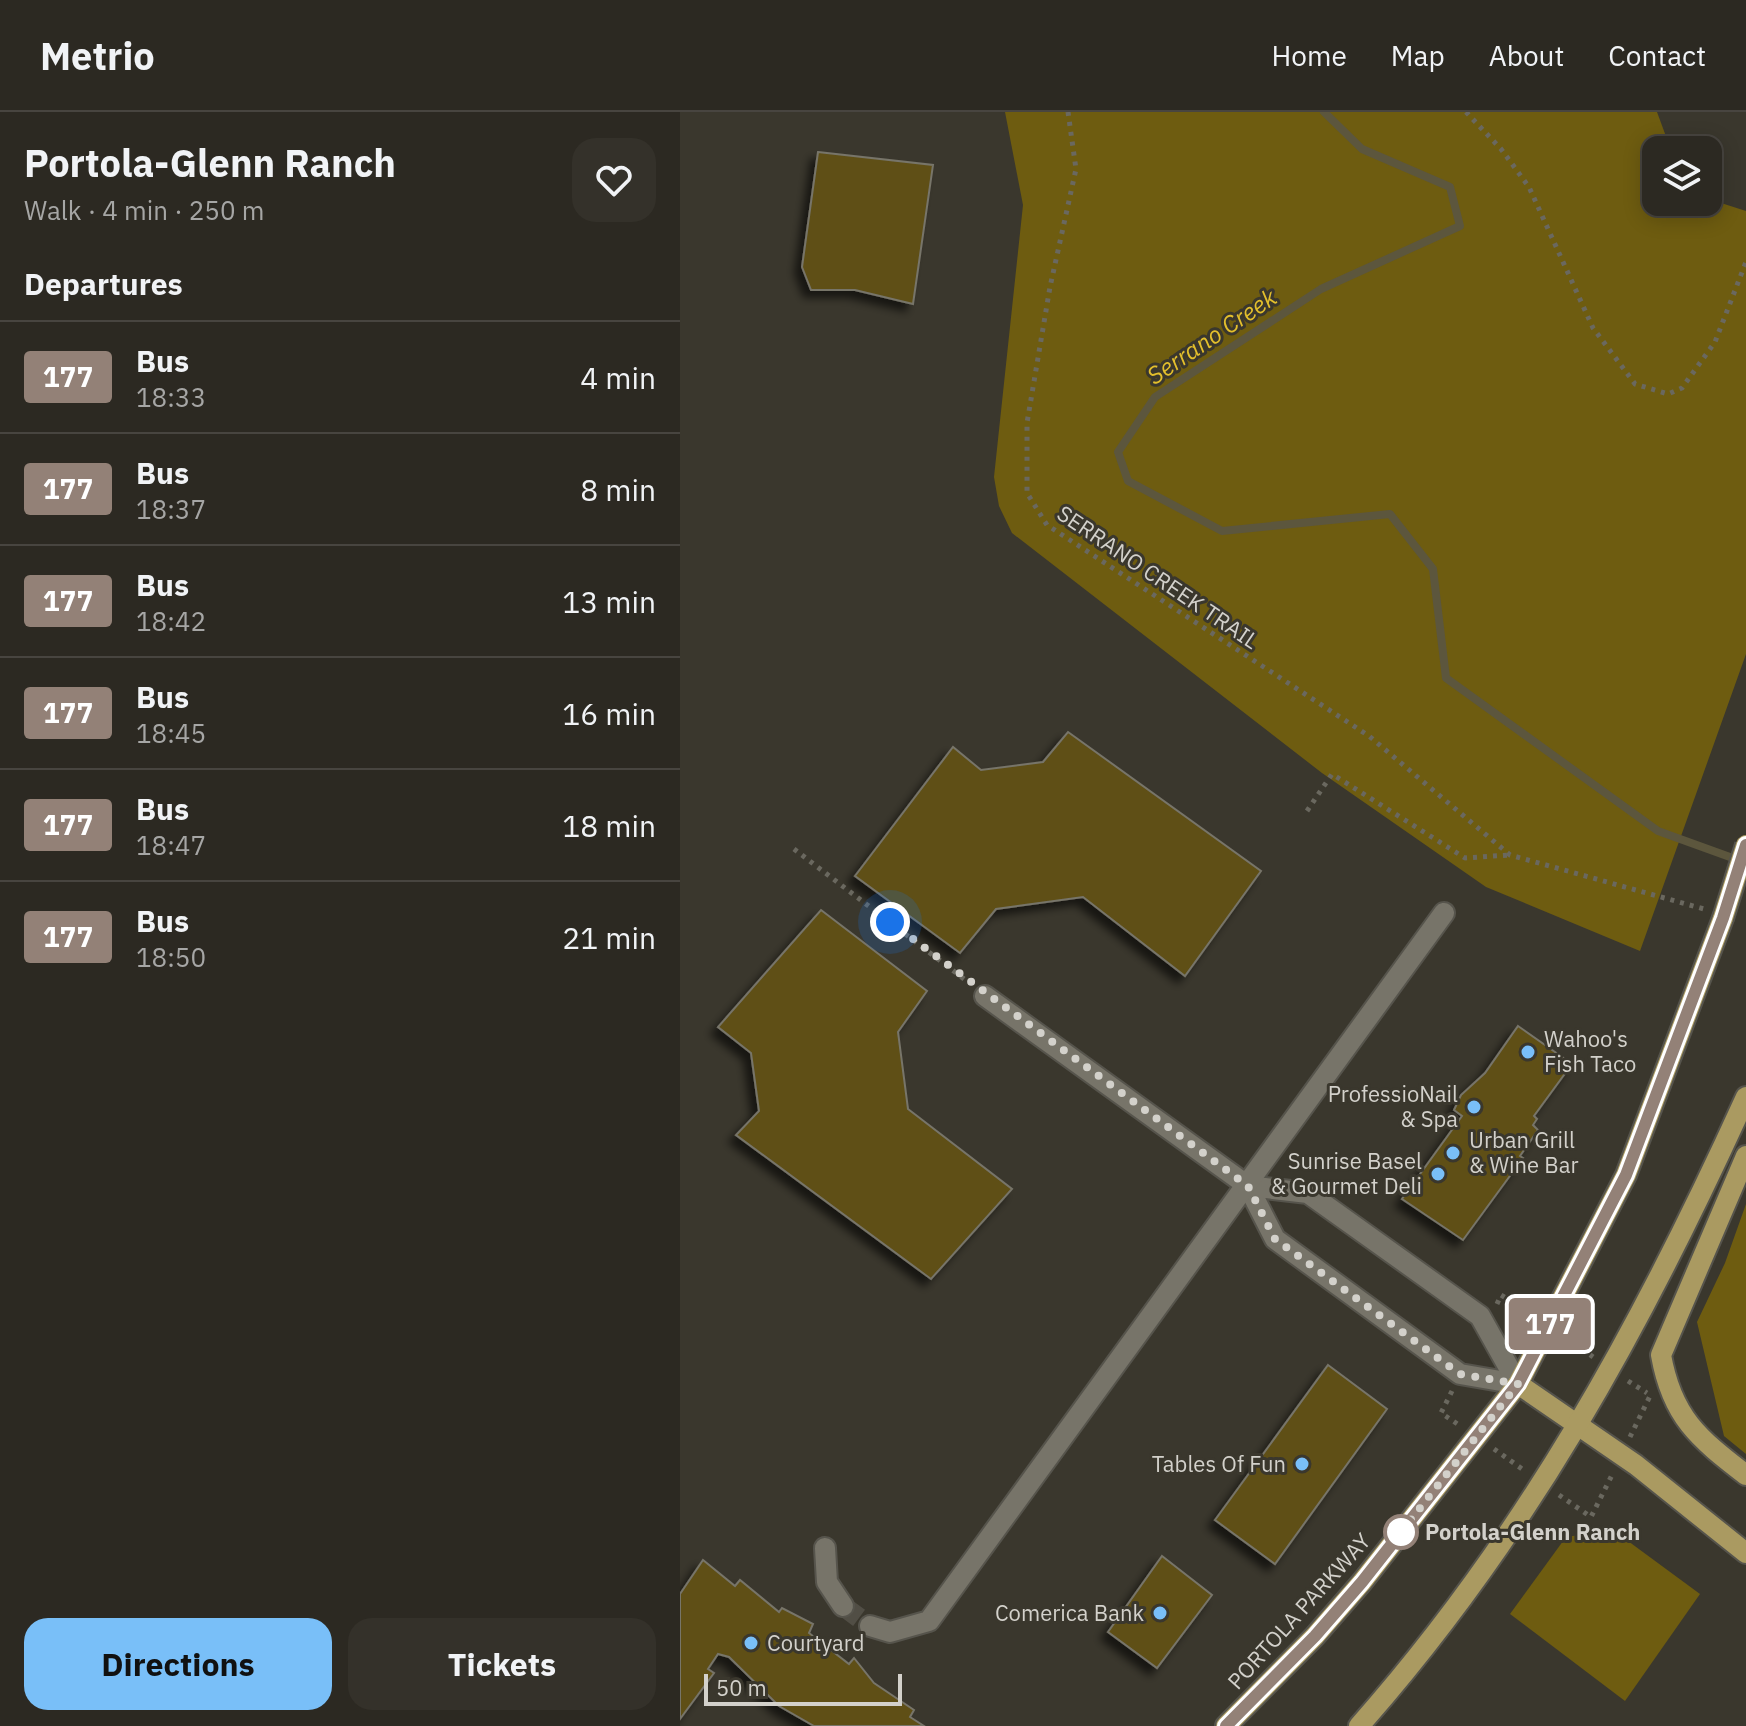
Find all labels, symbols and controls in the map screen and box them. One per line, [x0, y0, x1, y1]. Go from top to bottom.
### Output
text: Metrio [40, 31, 155, 80]
text: Home [1271, 37, 1347, 74]
text: Map [1391, 37, 1445, 74]
text: About [1489, 37, 1564, 74]
text: Contact [1608, 37, 1706, 74]
map controls [1642, 136, 1722, 216]
button: layers [1642, 136, 1722, 216]
text: Portola-Glenn Ranch [24, 138, 396, 187]
button: heart [572, 138, 656, 222]
text: Walk · 4 min · 250 m [24, 193, 264, 227]
text: Departures [24, 264, 183, 303]
water label: Serrano Creek [1140, 281, 1283, 391]
text: Bus [136, 341, 189, 380]
text: 177 [43, 358, 93, 395]
text: 4 min [580, 358, 656, 397]
text: 18:33 [136, 380, 206, 414]
text: Bus [136, 453, 189, 492]
text: 177 [43, 470, 93, 507]
text: 8 min [580, 470, 656, 509]
text: 18:37 [136, 492, 206, 526]
street label: SERRANO CREEK TRAIL [1052, 498, 1265, 655]
text: Bus [136, 565, 189, 604]
text: 177 [43, 582, 93, 619]
text: 13 min [562, 582, 656, 621]
text: 18:42 [136, 604, 206, 638]
text: Bus [136, 677, 189, 716]
text: 177 [43, 694, 93, 731]
text: 16 min [562, 694, 656, 733]
text: 18:45 [136, 716, 206, 750]
text: Bus [136, 789, 189, 828]
text: 177 [43, 806, 93, 843]
text: 18 min [562, 806, 656, 845]
text: 18:47 [136, 828, 206, 862]
text: Bus [136, 901, 189, 940]
your location [870, 902, 910, 942]
text: 177 [43, 918, 93, 955]
text: 21 min [562, 918, 656, 957]
text: 18:50 [136, 940, 206, 974]
place label: Wahoo's Fish Taco [1544, 1024, 1636, 1078]
marker: Wahoo's Fish Taco [1519, 1043, 1537, 1061]
place label: ProfessioNail & Spa [1328, 1079, 1458, 1133]
marker: ProfessioNail & Spa [1465, 1098, 1483, 1116]
place label: Urban Grill & Wine Bar [1469, 1125, 1579, 1179]
marker: Urban Grill & Wine Bar [1444, 1144, 1462, 1162]
place label: Sunrise Basel & Gourmet Deli [1271, 1146, 1422, 1200]
marker: Sunrise Basel & Gourmet Deli [1429, 1165, 1447, 1183]
line badge: 177 [1504, 1298, 1596, 1350]
text: 177 [1525, 1305, 1575, 1342]
place label: Tables Of Fun [1152, 1449, 1286, 1478]
marker: Tables Of Fun [1293, 1455, 1311, 1473]
marker: Portola-Glenn Ranch [1384, 1515, 1418, 1549]
place label: Portola-Glenn Ranch [1425, 1517, 1640, 1546]
street label: PORTOLA PARKWAY [1221, 1526, 1377, 1695]
place label: Comerica Bank [995, 1598, 1144, 1627]
marker: Comerica Bank [1151, 1604, 1169, 1622]
button: Directions [24, 1618, 332, 1710]
button: Tickets [348, 1618, 656, 1710]
place label: Courtyard [767, 1628, 864, 1657]
marker: Courtyard [742, 1634, 760, 1652]
scale bar [704, 1670, 902, 1706]
text: 50 m [716, 1673, 767, 1702]

